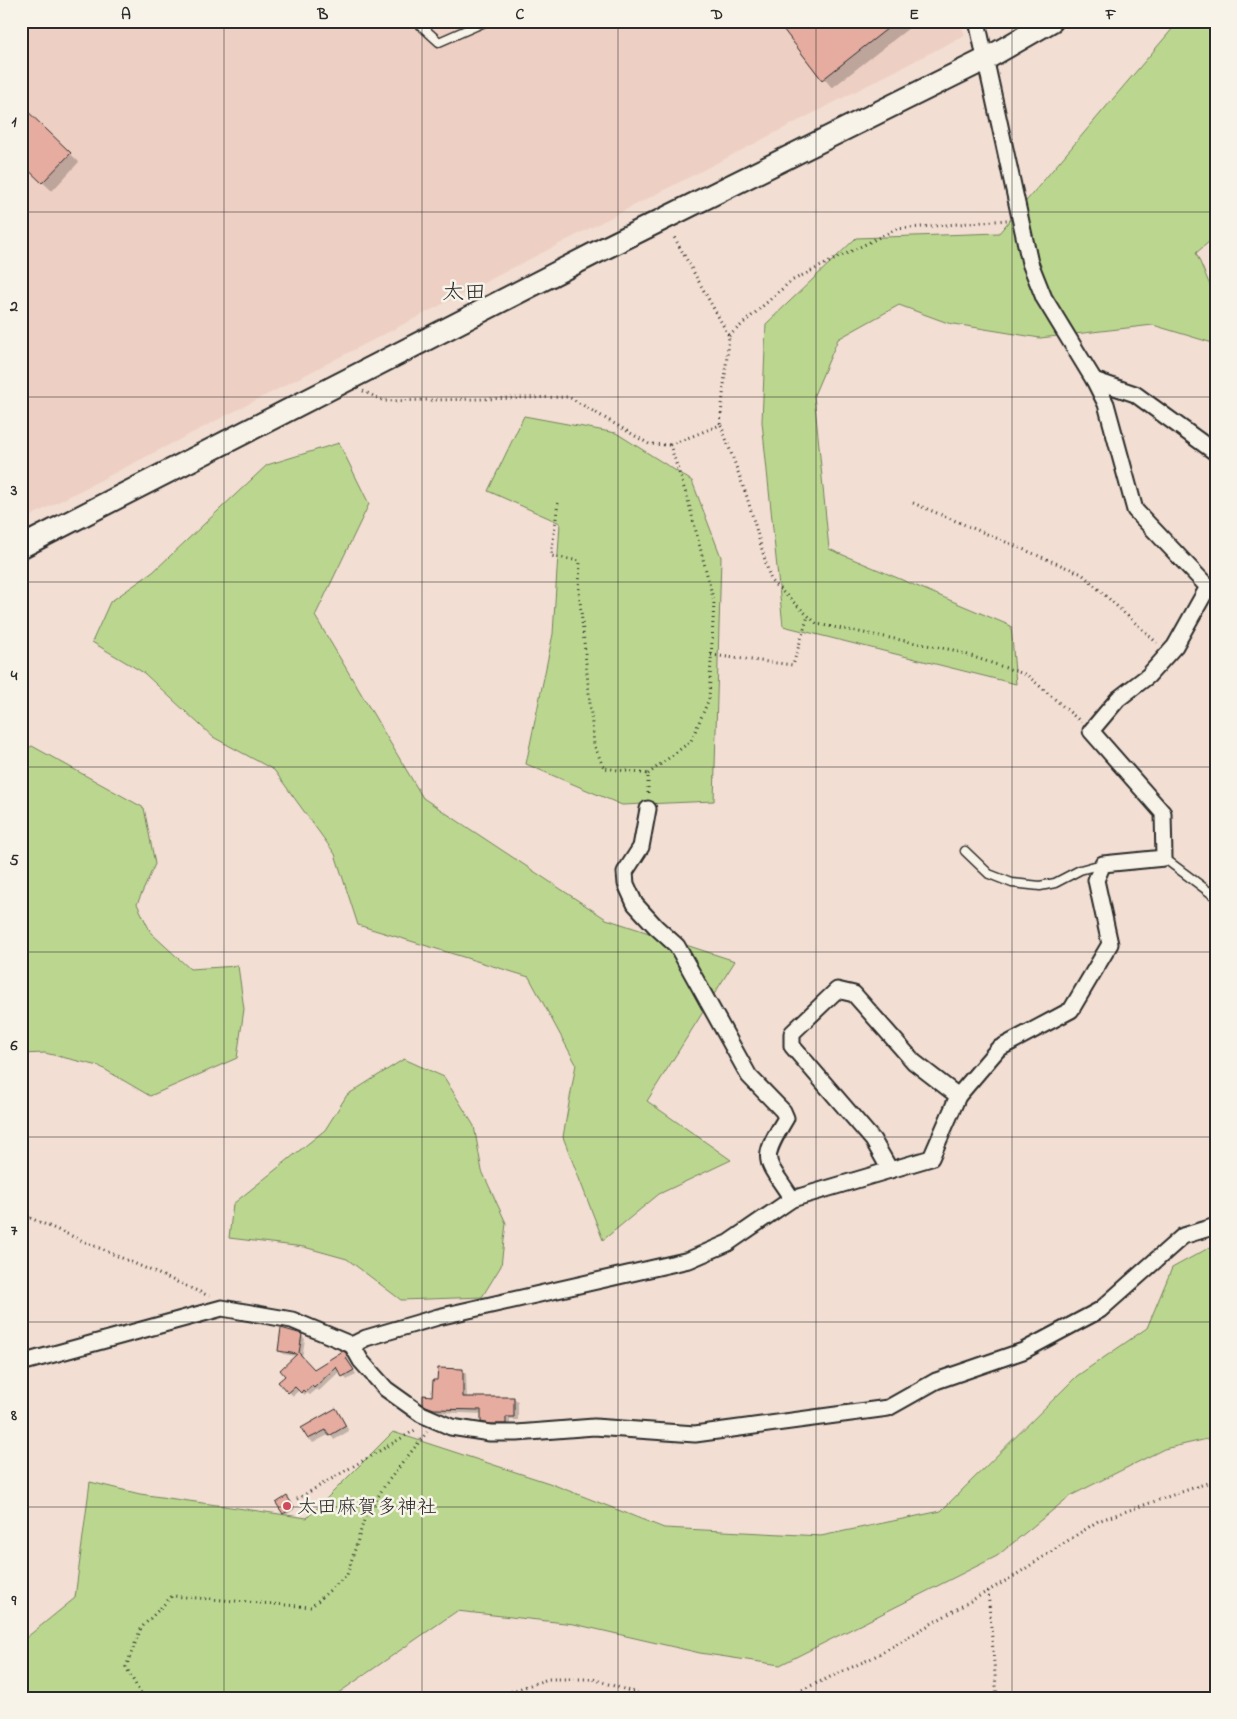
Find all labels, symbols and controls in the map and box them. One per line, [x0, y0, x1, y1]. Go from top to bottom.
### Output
text: A [121, 3, 131, 27]
text: B [317, 3, 329, 27]
text: C [516, 3, 525, 27]
text: D [710, 3, 723, 27]
text: E [909, 3, 919, 27]
text: F [1105, 3, 1117, 27]
text: 1 [11, 110, 17, 134]
district label: 太田 [442, 278, 486, 310]
text: 2 [9, 295, 18, 319]
text: 3 [10, 479, 18, 503]
text: 4 [10, 664, 18, 688]
text: 5 [9, 849, 19, 873]
text: 6 [9, 1034, 18, 1058]
text: 7 [11, 1219, 18, 1243]
text: 8 [10, 1404, 17, 1428]
place label: 太田麻賀多神社 [297, 1494, 437, 1523]
marker: 太田麻賀多神社 [281, 1500, 293, 1512]
text: 9 [11, 1589, 17, 1613]

